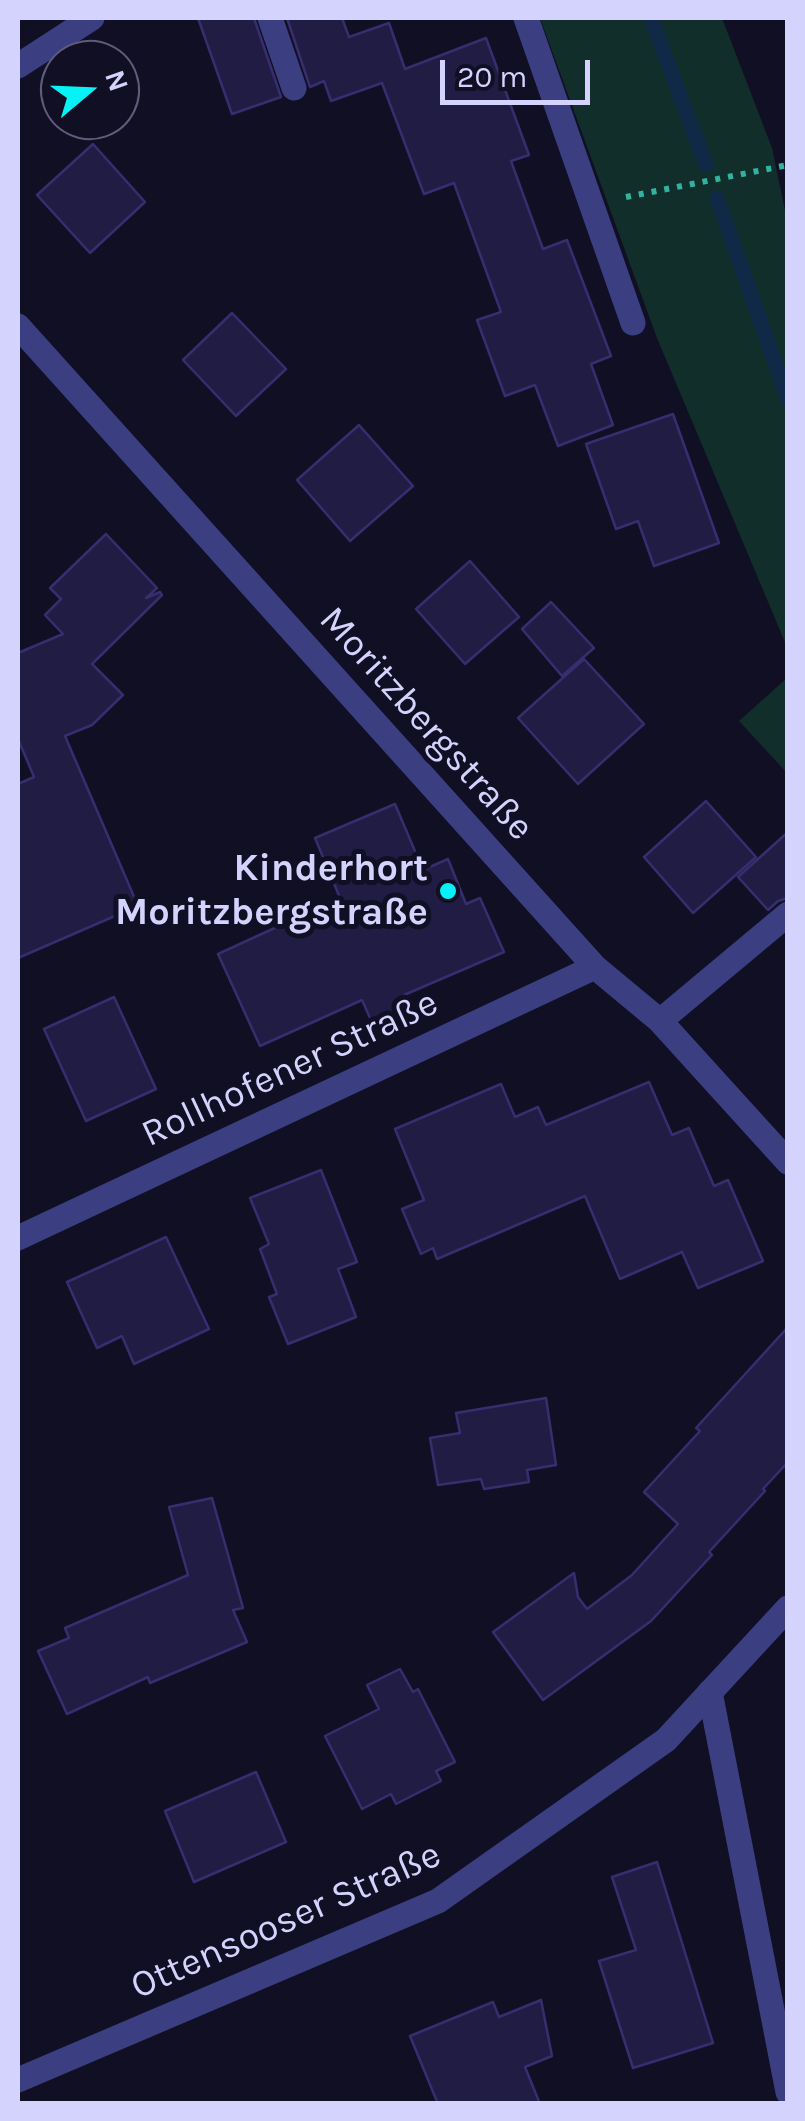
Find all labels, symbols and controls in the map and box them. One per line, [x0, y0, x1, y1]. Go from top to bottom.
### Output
north arrow [40, 40, 140, 140]
scale bar [445, 40, 595, 102]
text: 20 m [457, 59, 527, 95]
text: N [98, 66, 136, 96]
street label: Moritzbergstraße [309, 598, 543, 850]
place label: Kinderhort Moritzbergstraße [115, 846, 428, 936]
marker: Kinderhort Moritzbergstraße [437, 880, 459, 902]
street label: Rollhofener Straße [135, 980, 445, 1158]
street label: Ottensooser Straße [124, 1832, 448, 2010]

